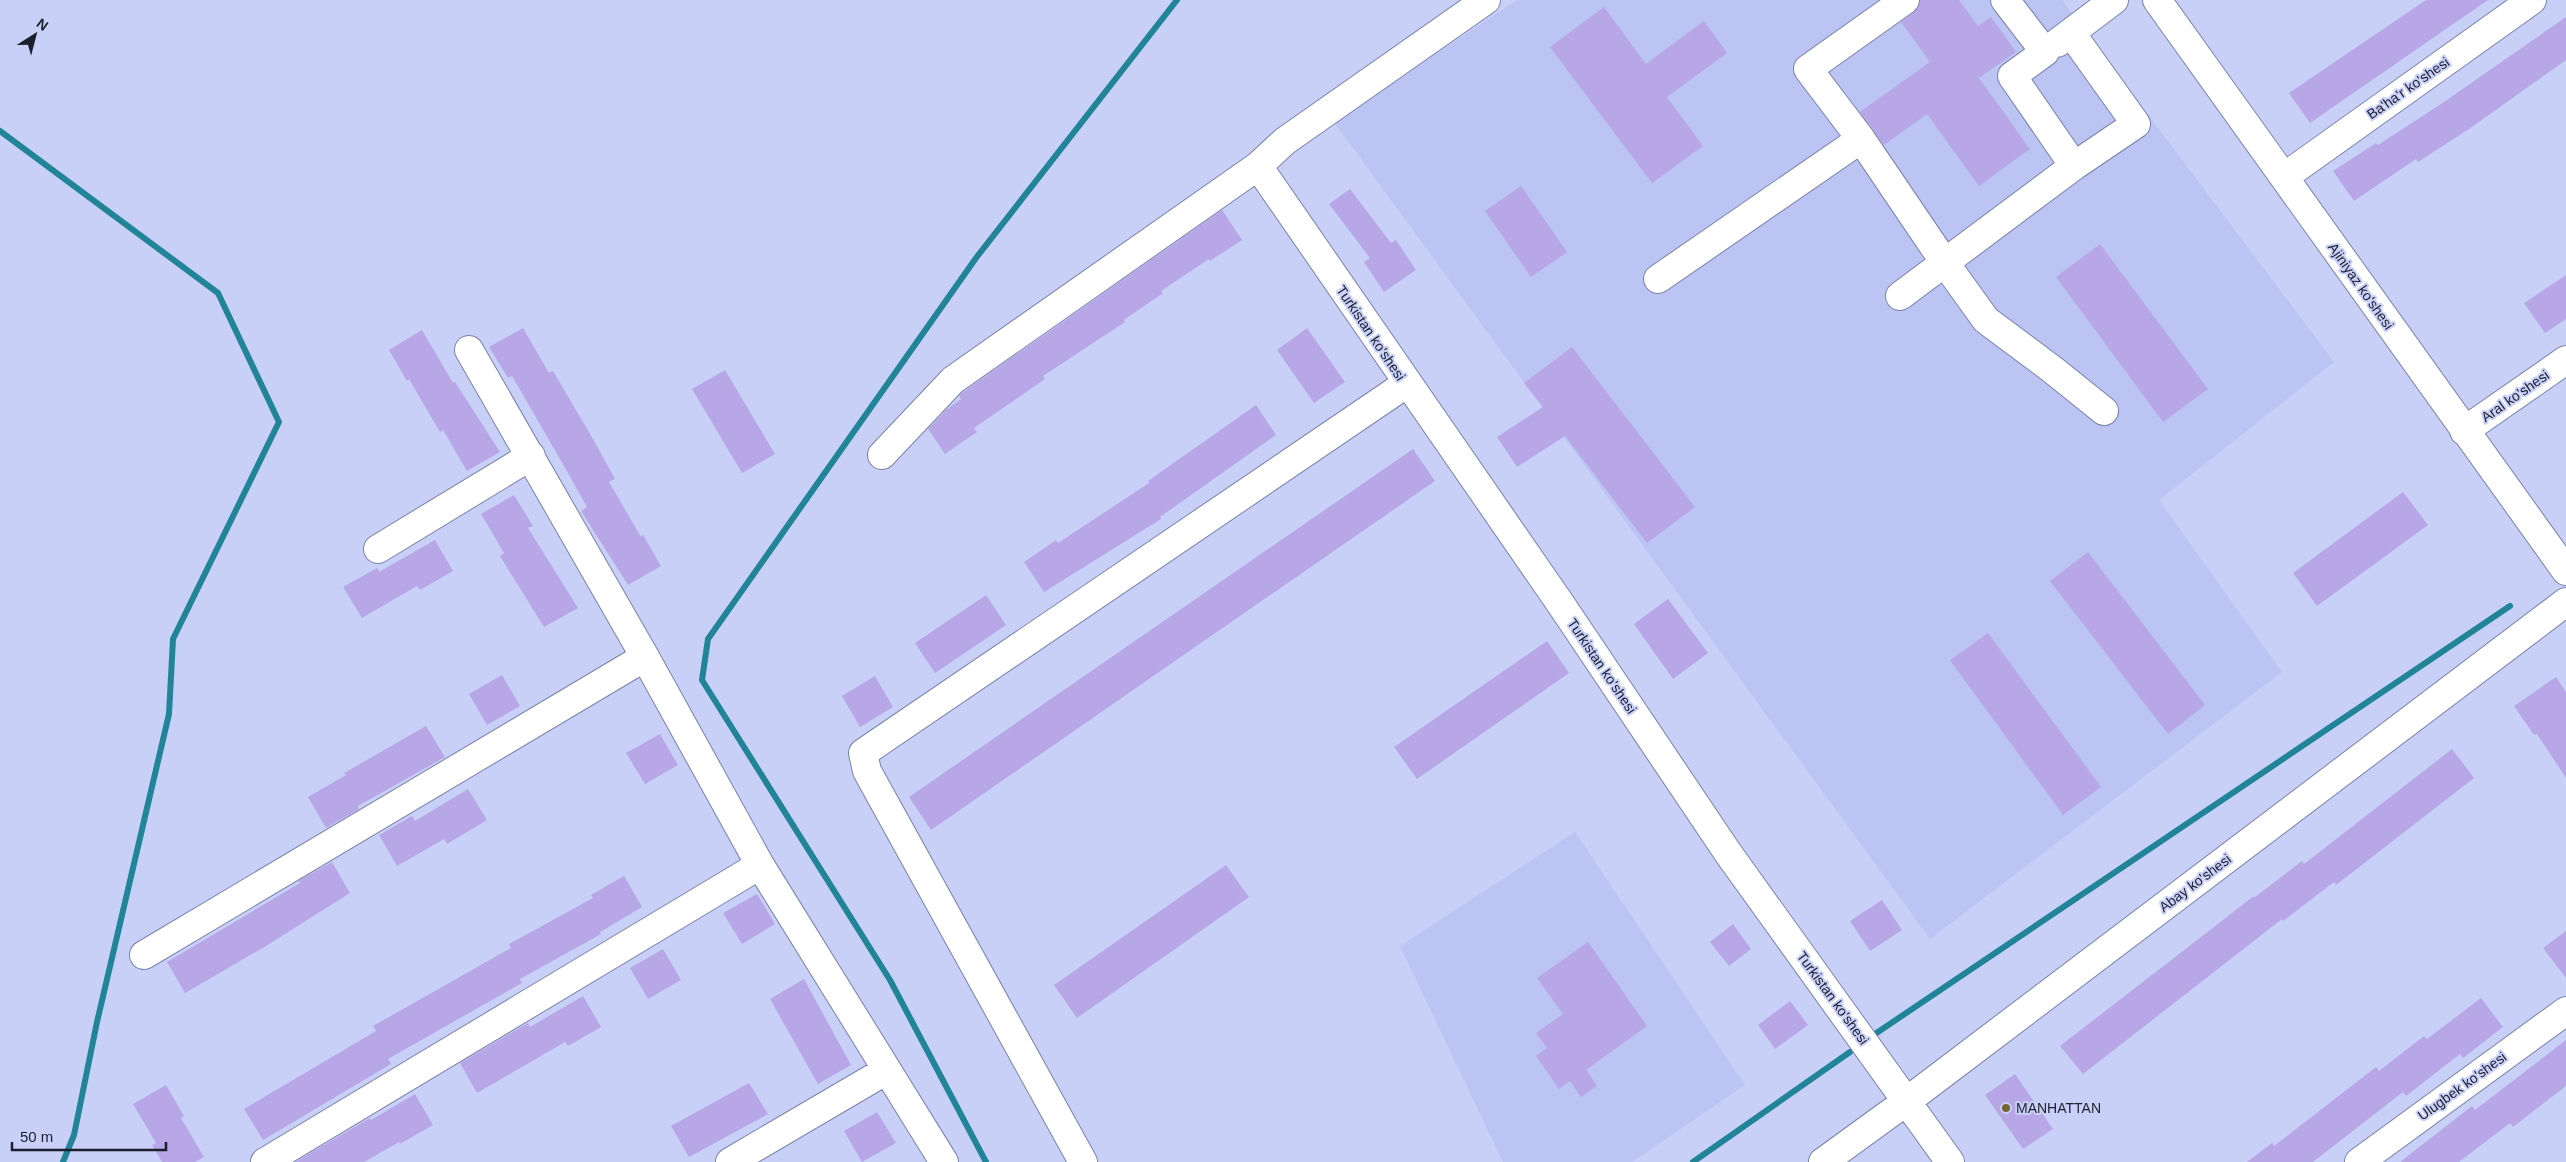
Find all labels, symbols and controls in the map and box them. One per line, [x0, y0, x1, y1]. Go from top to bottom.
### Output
north arrow [10, 10, 60, 60]
text: N [34, 15, 51, 34]
street label: Ba'ha'r ko'shesi [2364, 54, 2452, 122]
street label: Ajiniyaz ko'shesi [2325, 240, 2397, 332]
street label: Turkistan ko'shesi [1333, 282, 1409, 384]
street label: Aral ko'shesi [2478, 367, 2552, 425]
street label: Turkistan ko'shesi [1564, 615, 1640, 717]
street label: Abay ko'shesi [2156, 851, 2234, 915]
street label: Turkistan ko'shesi [1794, 948, 1872, 1048]
street label: Ulugbek ko'shesi [2415, 1049, 2509, 1123]
place label: MANHATTAN [2016, 1100, 2101, 1116]
marker: MANHATTAN [2000, 1102, 2012, 1114]
scale bar [12, 1120, 166, 1152]
text: 50 m [20, 1128, 53, 1145]

